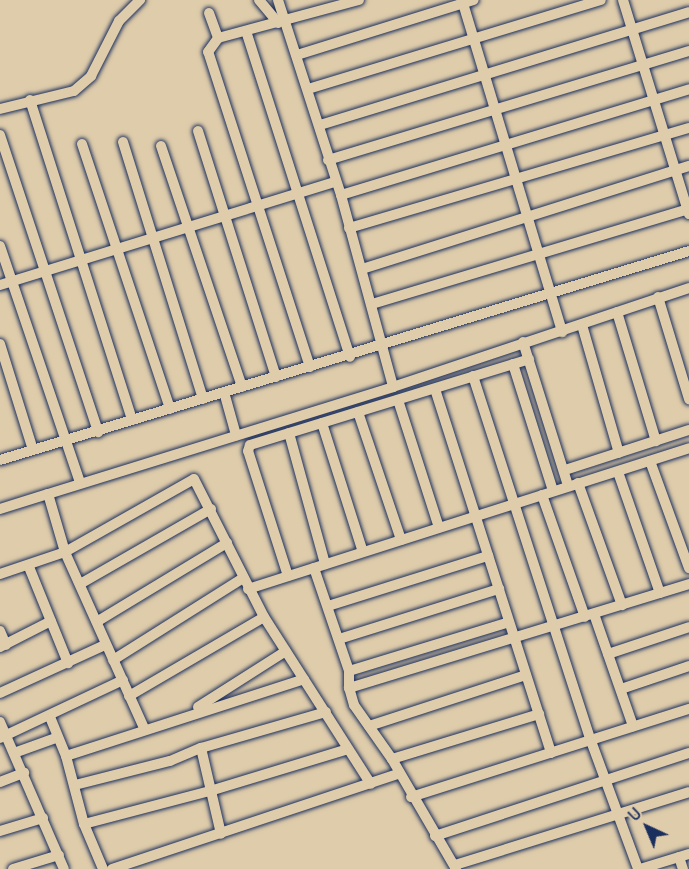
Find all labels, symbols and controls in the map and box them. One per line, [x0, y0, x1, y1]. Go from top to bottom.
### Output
north arrow [617, 797, 677, 857]
text: U [624, 803, 645, 825]

